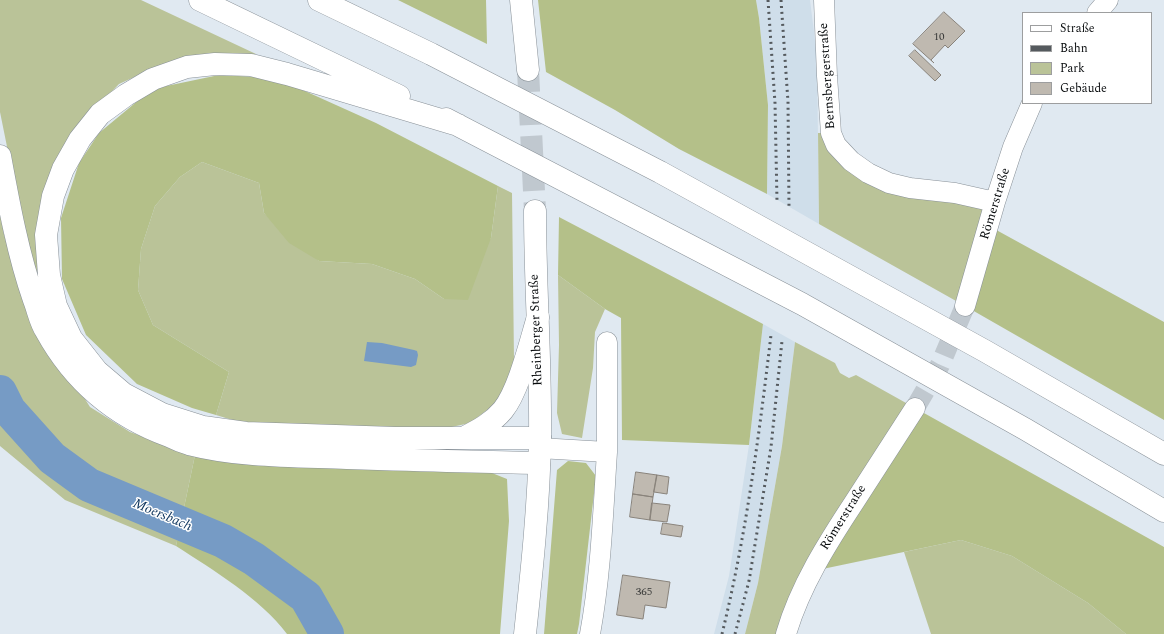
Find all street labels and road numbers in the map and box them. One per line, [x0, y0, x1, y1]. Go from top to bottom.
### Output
street label: Bernsbergerstraße [817, 22, 839, 130]
street label: Römerstraße [978, 166, 1014, 242]
street label: Rheinberger Straße [527, 274, 547, 386]
street label: Römerstraße [818, 482, 870, 554]

